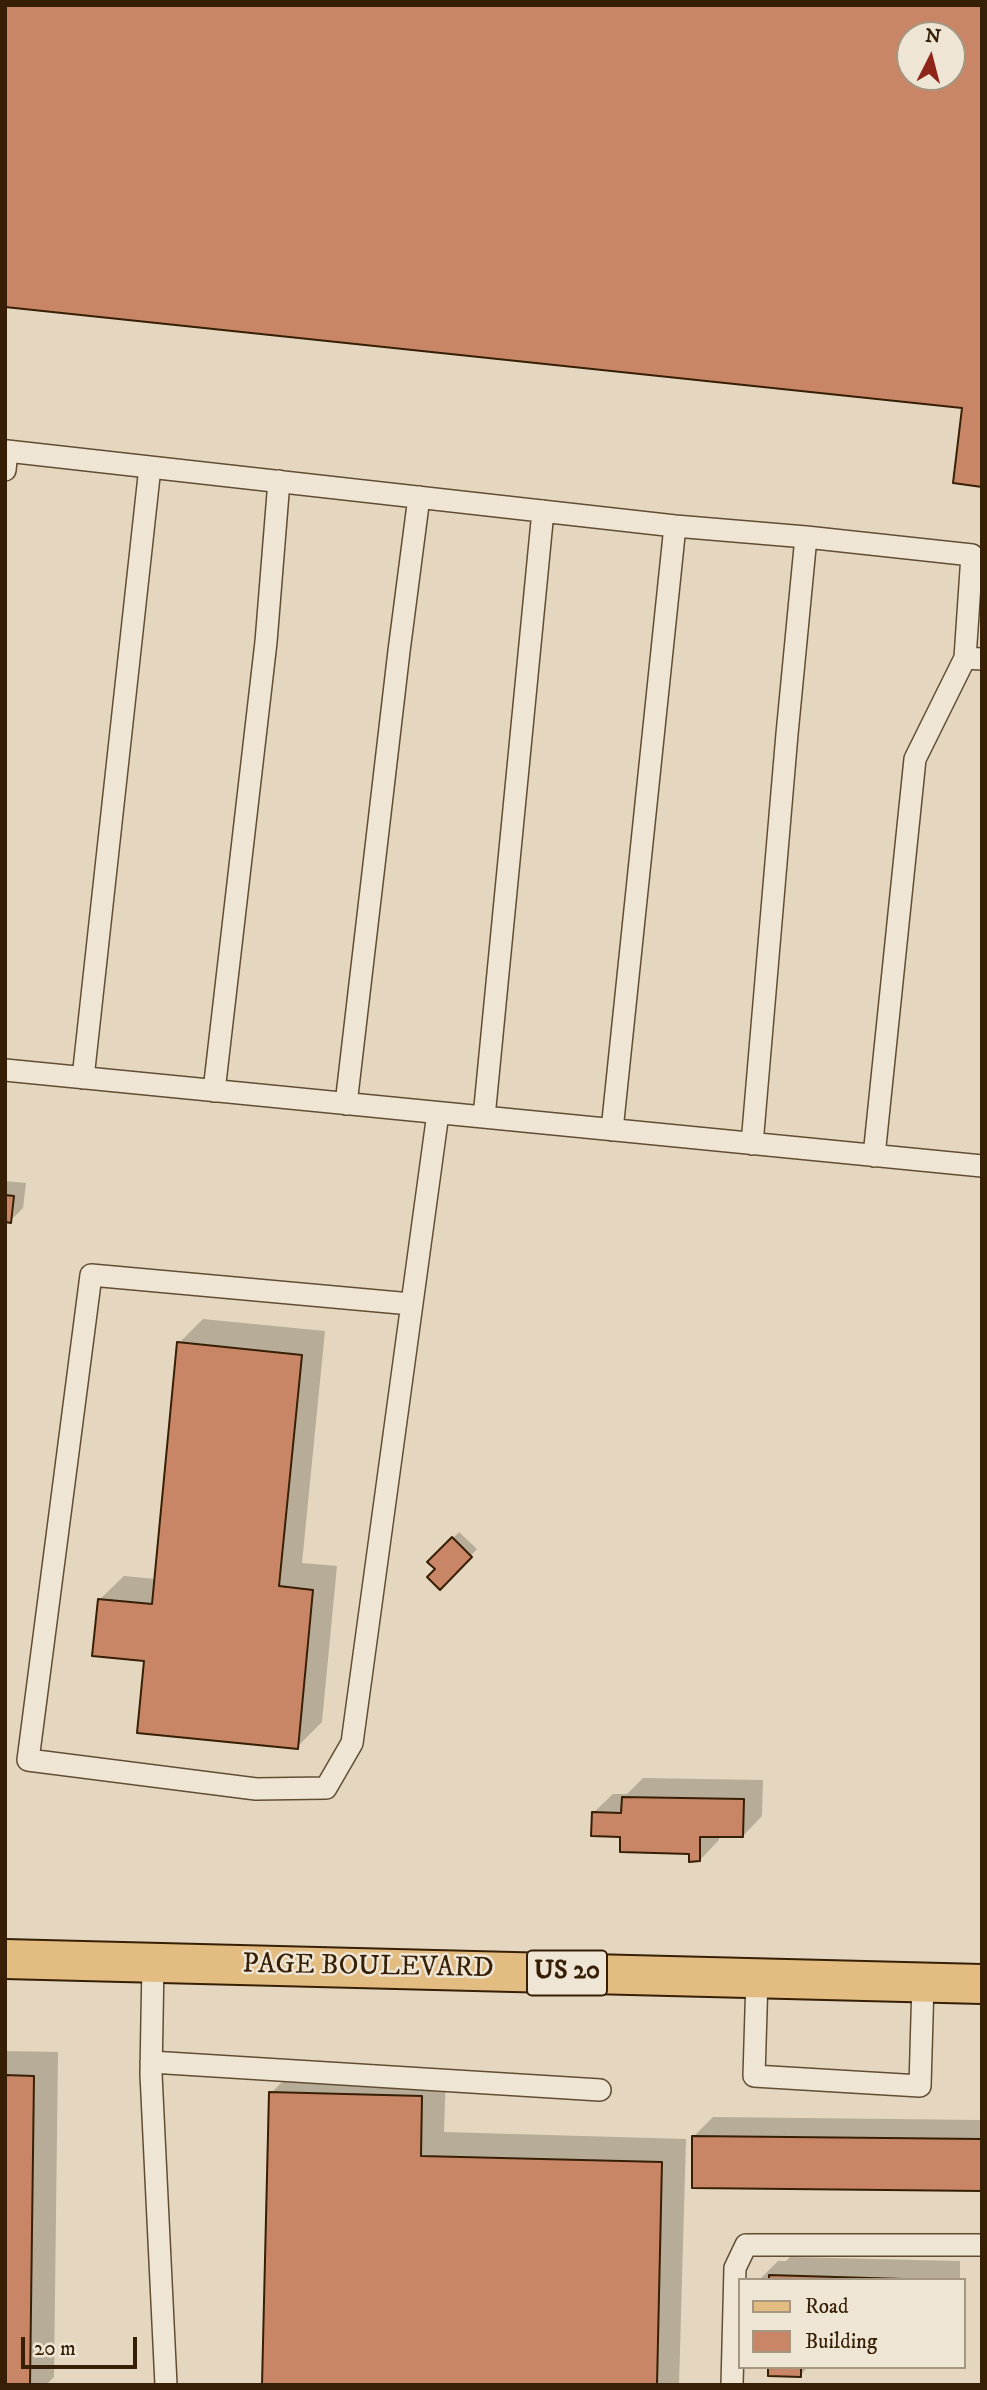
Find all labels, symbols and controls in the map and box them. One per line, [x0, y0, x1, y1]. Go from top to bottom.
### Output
north arrow [896, 21, 966, 91]
text: N [924, 24, 942, 49]
street label: PAGE BOULEVARD [242, 1949, 494, 1987]
road number: US 20 [527, 1950, 607, 1996]
legend [738, 2278, 966, 2369]
text: Road [805, 2294, 849, 2320]
scale bar [24, 2324, 140, 2368]
text: Building [805, 2329, 877, 2355]
text: 20 m [34, 2336, 76, 2362]

